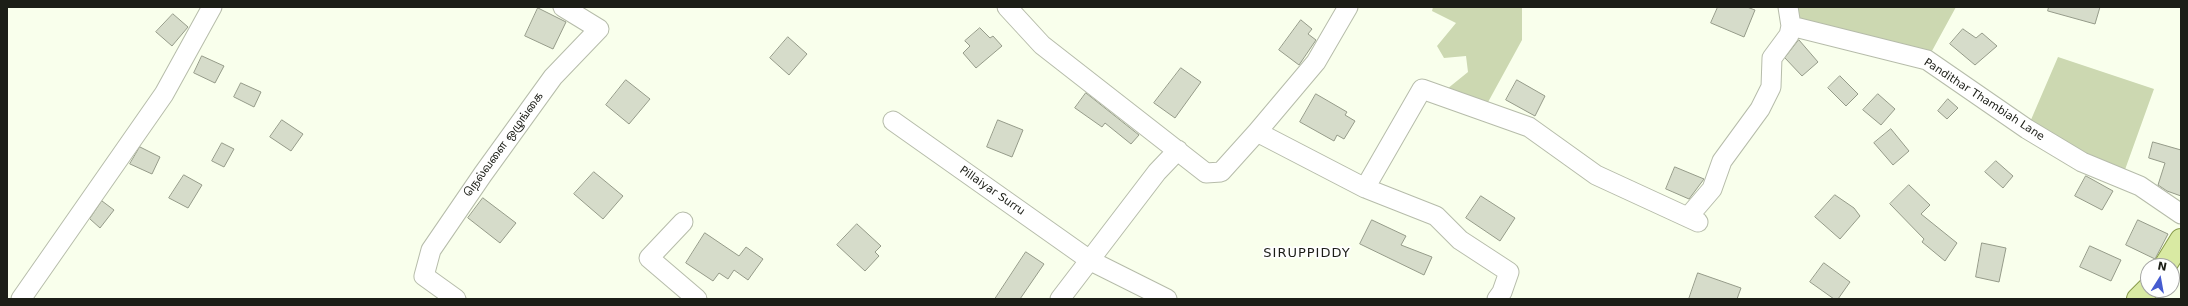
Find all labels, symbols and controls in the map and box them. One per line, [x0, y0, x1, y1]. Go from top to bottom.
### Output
street label: Pandithar Thambiah Lane [1921, 56, 2047, 144]
street label: நெல்வளை ஒழுங்கை [462, 90, 546, 200]
street label: Pillaiyar Surru [957, 164, 1027, 218]
district label: SIRUPPIDDY [1263, 246, 1351, 262]
north arrow [2140, 258, 2180, 298]
text: N [2156, 259, 2168, 274]

